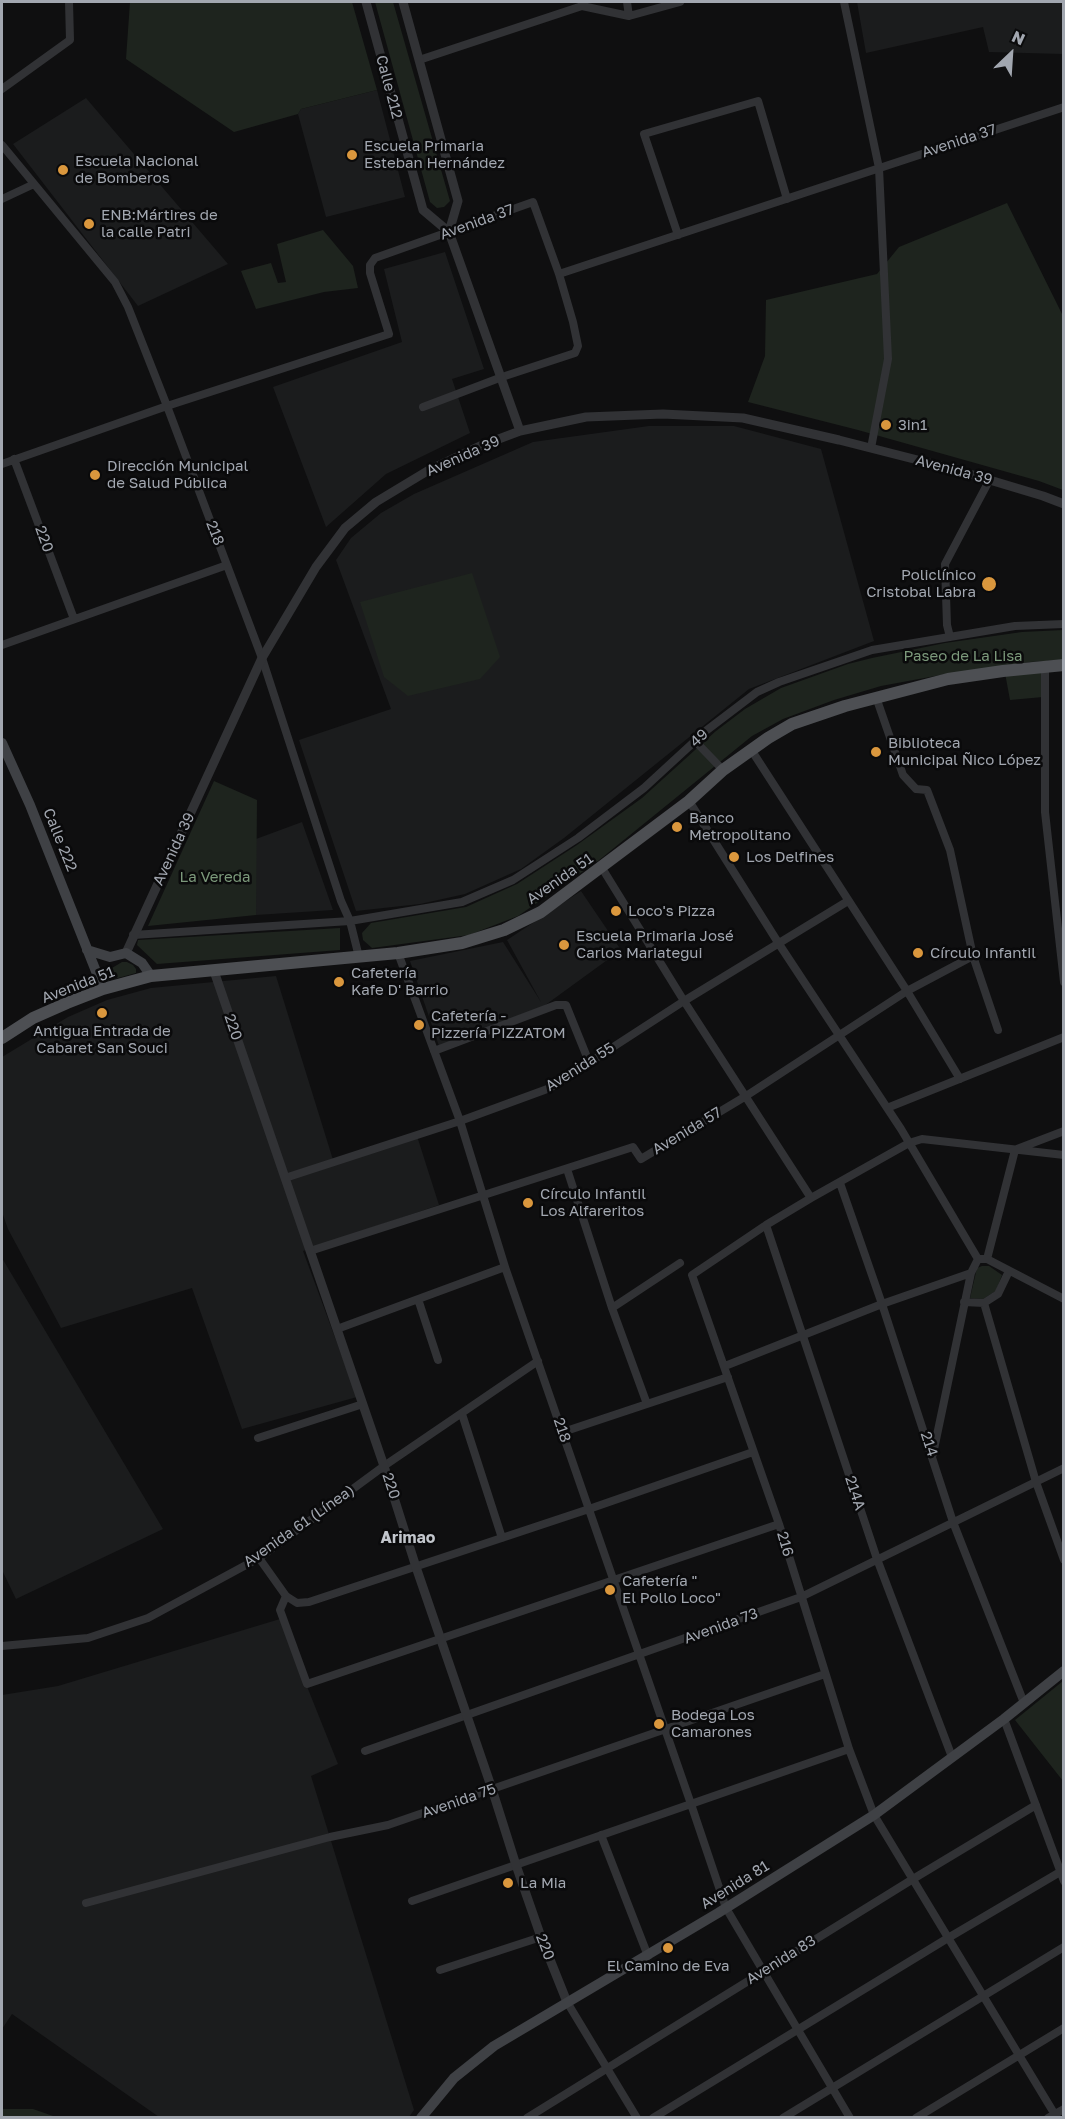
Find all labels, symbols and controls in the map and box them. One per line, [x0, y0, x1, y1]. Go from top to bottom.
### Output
north arrow [981, 24, 1041, 84]
text: N [1009, 26, 1028, 49]
street label: Calle 212 [372, 53, 406, 121]
street label: Avenida 37 [919, 120, 999, 162]
place label: Escuela Primaria Esteban Hernández [364, 137, 505, 172]
marker: Escuela Primaria Esteban Hernández [345, 148, 359, 162]
place label: Escuela Nacional de Bomberos [75, 152, 199, 187]
marker: Escuela Nacional de Bomberos [56, 163, 70, 177]
street label: Avenida 37 [438, 200, 516, 244]
place label: ENB:Mártires de la calle Patri [101, 206, 218, 241]
marker: ENB:Mártires de la calle Patri [82, 217, 96, 231]
place label: 3in1 [898, 416, 927, 434]
marker: 3in1 [879, 418, 893, 432]
street label: Avenida 39 [423, 432, 503, 480]
street label: Avenida 39 [914, 451, 994, 489]
place label: Dirección Municipal de Salud Pública [107, 457, 248, 492]
marker: Dirección Municipal de Salud Pública [88, 468, 102, 482]
street label: 218 [202, 518, 228, 548]
street label: 220 [31, 523, 57, 555]
place label: Policlínico Cristobal Labra [866, 566, 976, 601]
marker: Policlínico Cristobal Labra [980, 575, 998, 593]
park label: Paseo de La Lisa [903, 647, 1023, 665]
street label: 49 [686, 725, 712, 751]
place label: Biblioteca Municipal Ñico López [888, 734, 1041, 769]
marker: Biblioteca Municipal Ñico López [869, 745, 883, 759]
street label: Calle 222 [39, 806, 81, 874]
place label: Banco Metropolitano [689, 809, 791, 844]
street label: Avenida 39 [149, 810, 199, 888]
marker: Banco Metropolitano [670, 820, 684, 834]
place label: Los Delfines [746, 848, 834, 866]
street label: Avenida 51 [523, 850, 597, 908]
marker: Los Delfines [727, 850, 741, 864]
park label: La Vereda [180, 868, 250, 886]
place label: Loco's Pizza [628, 902, 715, 920]
marker: Loco's Pizza [609, 904, 623, 918]
place label: Escuela Primaria José Carlos Mariategui [576, 927, 734, 962]
marker: Escuela Primaria José Carlos Mariategui [557, 938, 571, 952]
place label: Círculo Infantil [930, 944, 1036, 962]
marker: Círculo Infantil [911, 946, 925, 960]
street label: Avenida 51 [39, 963, 117, 1007]
place label: Cafetería Kafe D' Barrio [351, 964, 448, 999]
marker: Cafetería Kafe D' Barrio [332, 975, 346, 989]
marker: Antigua Entrada de Cabaret San Souci [95, 1006, 109, 1020]
place label: Cafetería - Pizzería PIZZATOM [431, 1007, 566, 1042]
street label: 220 [220, 1011, 246, 1043]
marker: Cafetería - Pizzería PIZZATOM [412, 1018, 426, 1032]
place label: Antigua Entrada de Cabaret San Souci [33, 1022, 171, 1057]
street label: Avenida 55 [542, 1039, 618, 1095]
street label: Avenida 57 [649, 1103, 725, 1159]
place label: Círculo Infantil Los Alfareritos [540, 1185, 646, 1220]
marker: Círculo Infantil Los Alfareritos [521, 1196, 535, 1210]
street label: 218 [549, 1415, 575, 1445]
street label: 214 [917, 1429, 941, 1459]
street label: 220 [378, 1471, 404, 1501]
street label: 214A [841, 1473, 869, 1513]
street label: Avenida 61 (Línea) [240, 1481, 358, 1571]
district label: Arimao [381, 1528, 435, 1548]
street label: 216 [773, 1529, 797, 1559]
place label: Cafetería " El Pollo Loco" [622, 1572, 721, 1607]
marker: Cafetería " El Pollo Loco" [603, 1583, 617, 1597]
street label: Avenida 73 [682, 1604, 760, 1648]
place label: Bodega Los Camarones [671, 1706, 755, 1741]
marker: Bodega Los Camarones [652, 1717, 666, 1731]
street label: Avenida 75 [420, 1780, 498, 1822]
street label: Avenida 81 [698, 1857, 772, 1913]
place label: La Mia [520, 1874, 566, 1892]
marker: La Mia [501, 1876, 515, 1890]
street label: 220 [532, 1931, 558, 1963]
street label: Avenida 83 [743, 1932, 819, 1988]
marker: El Camino de Eva [661, 1941, 675, 1955]
place label: El Camino de Eva [607, 1957, 729, 1975]

